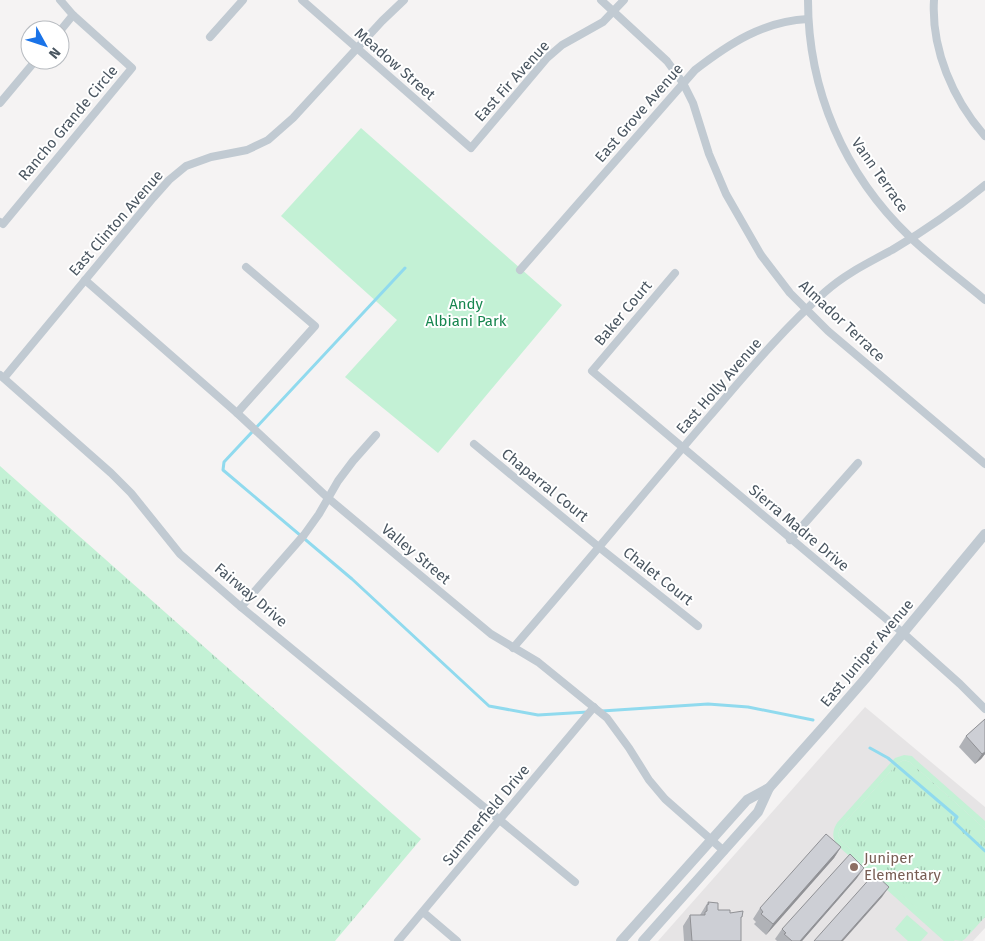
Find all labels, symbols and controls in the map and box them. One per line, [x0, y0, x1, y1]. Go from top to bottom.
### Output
north arrow [20, 20, 70, 70]
street label: Meadow Street [351, 24, 439, 104]
street label: East Fir Avenue [471, 37, 553, 125]
text: N [45, 44, 64, 62]
street label: East Grove Avenue [591, 60, 687, 166]
street label: Rancho Grande Circle [14, 62, 122, 184]
street label: Vann Terrace [848, 134, 912, 216]
street label: East Clinton Avenue [65, 166, 167, 280]
street label: Baker Court [591, 276, 656, 349]
street label: Almador Terrace [795, 277, 889, 365]
park label: Andy Albiani Park [426, 295, 507, 330]
street label: East Holly Avenue [673, 334, 765, 438]
street label: Chaparral Court [498, 445, 592, 526]
street label: Sierra Madre Drive [745, 481, 853, 575]
street label: Valley Street [378, 520, 455, 588]
street label: Chalet Court [619, 543, 697, 609]
street label: Fairway Drive [211, 559, 291, 631]
street label: East Juniper Avenue [817, 595, 917, 711]
street label: Summerfield Drive [439, 761, 533, 869]
place label: Juniper Elementary [864, 849, 941, 884]
marker: Juniper Elementary [848, 861, 860, 873]

